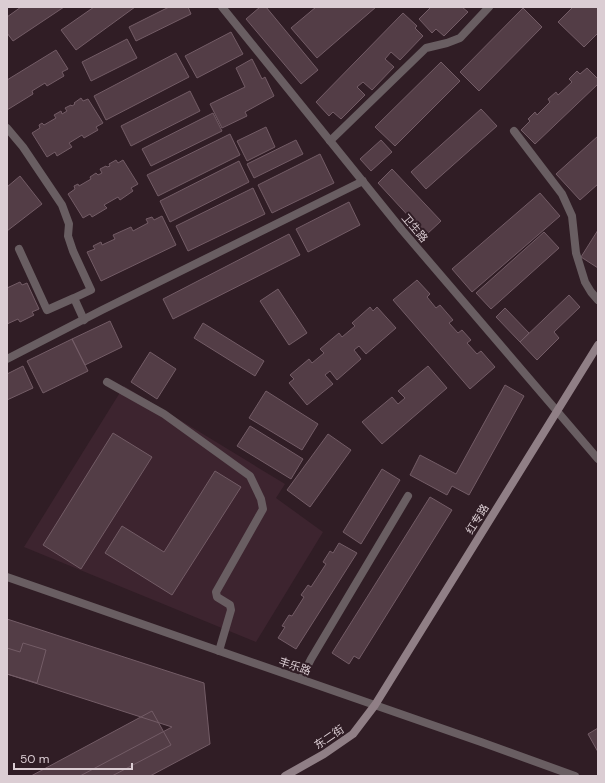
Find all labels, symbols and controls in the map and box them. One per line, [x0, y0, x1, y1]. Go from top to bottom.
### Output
street label: 卫生路 [399, 211, 431, 245]
street label: 红专路 [462, 501, 492, 537]
street label: 丰乐路 [277, 654, 313, 678]
street label: 东二街 [311, 722, 347, 752]
scale bar [14, 745, 132, 771]
text: 50 m [20, 751, 49, 767]

